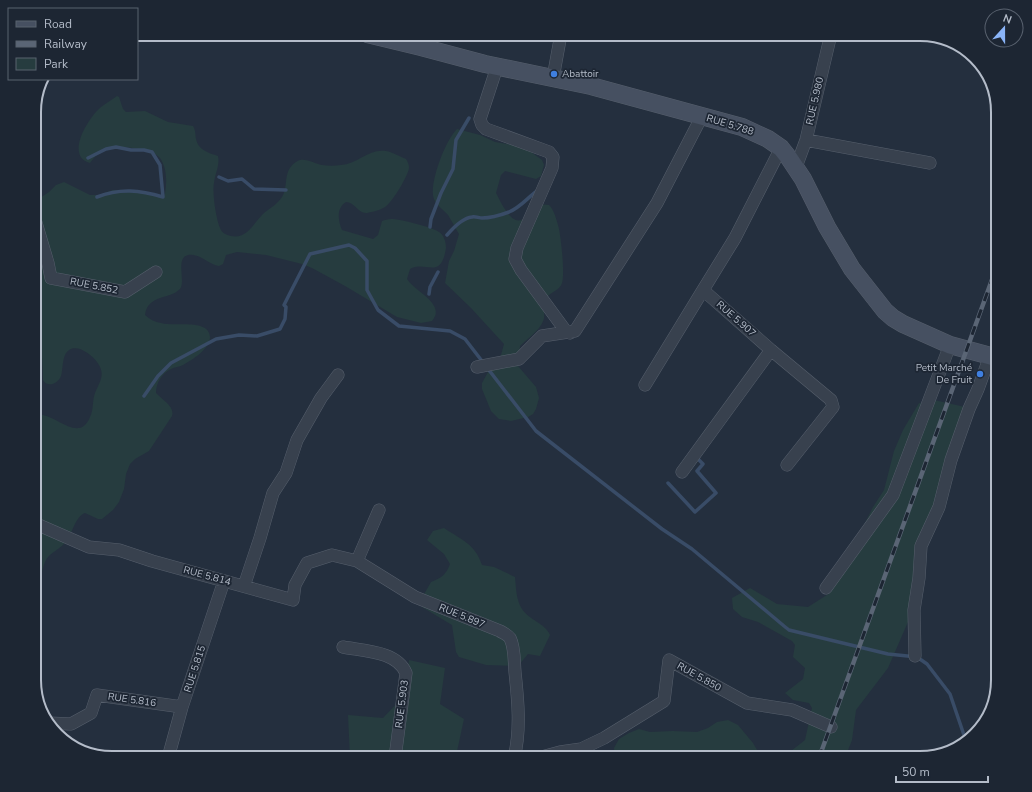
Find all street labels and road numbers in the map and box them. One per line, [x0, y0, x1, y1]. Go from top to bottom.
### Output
street label: RUE 5.980 [803, 76, 827, 126]
street label: RUE 5.788 [705, 111, 755, 139]
street label: RUE 5.852 [69, 274, 119, 298]
street label: RUE 5.907 [713, 298, 759, 340]
street label: RUE 5.814 [182, 563, 232, 589]
street label: RUE 5.897 [437, 600, 487, 632]
street label: RUE 5.815 [181, 644, 209, 694]
street label: RUE 5.850 [674, 659, 724, 695]
street label: RUE 5.903 [392, 679, 412, 729]
street label: RUE 5.816 [107, 690, 157, 710]

